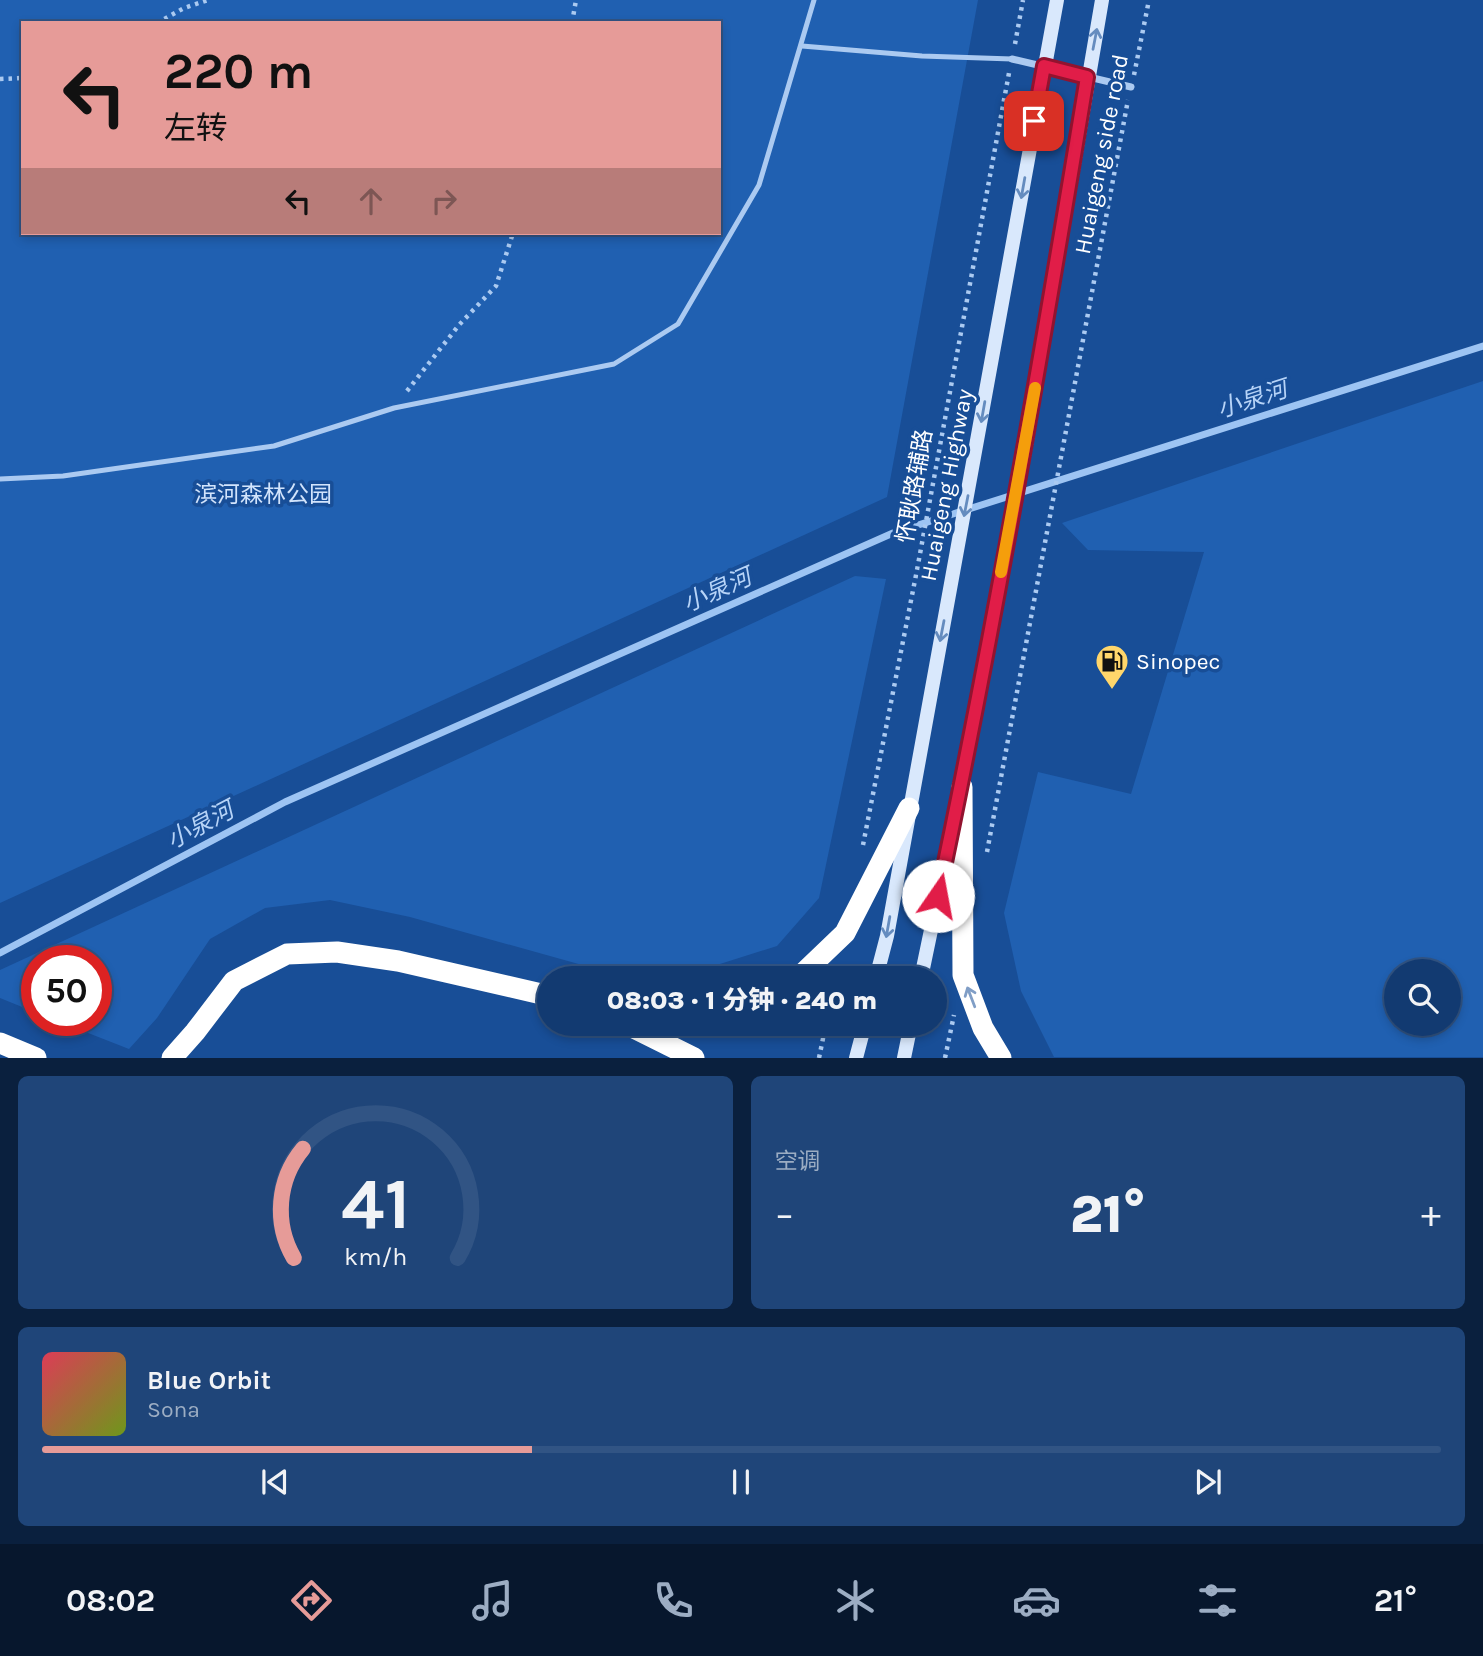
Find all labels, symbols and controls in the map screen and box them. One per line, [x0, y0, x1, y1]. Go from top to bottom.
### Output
one-way arrow [1088, 28, 1102, 51]
text: 220 m [164, 43, 313, 100]
icon: left [49, 49, 140, 140]
street label: Huaigeng side road [1069, 52, 1134, 256]
pin [1004, 91, 1064, 151]
icon: arrive [1015, 102, 1053, 140]
text: 左转 [164, 110, 228, 147]
one-way arrow [1016, 176, 1029, 198]
icon: left [279, 182, 317, 220]
icon: ahead [352, 182, 390, 220]
icon: right [425, 182, 463, 220]
water label: 小泉河 [1213, 373, 1294, 423]
street label: Huaigeng Highway [915, 386, 978, 583]
one-way arrow [976, 400, 990, 423]
street label: 怀耿路辅路 [891, 427, 938, 545]
park label: 滨河森林公园 [194, 481, 332, 508]
one-way arrow [959, 494, 972, 517]
water label: 小泉河 [678, 561, 759, 617]
one-way arrow [935, 619, 948, 642]
fuel station icon: Sinopec [1093, 642, 1131, 691]
place label: Sinopec [1136, 648, 1220, 675]
water label: 小泉河 [162, 794, 242, 854]
position arrow [901, 859, 975, 933]
one-way arrow [881, 915, 894, 938]
speed limit sign: 50 [21, 945, 112, 1036]
map controls [1384, 959, 1461, 1036]
button: search [1384, 959, 1461, 1036]
text: 08:03 · 1 分钟 · 240 m [607, 985, 877, 1016]
one-way arrow [964, 986, 977, 1008]
text: 空调 [775, 1148, 821, 1175]
text: 41 [341, 1162, 410, 1247]
text: 21° [1070, 1184, 1146, 1245]
text: − [775, 1192, 794, 1237]
text: + [1421, 1192, 1441, 1237]
text: km/h [344, 1242, 407, 1271]
text: Blue Orbit [147, 1365, 271, 1396]
text: Sona [147, 1396, 200, 1423]
icon: previous [256, 1463, 294, 1501]
icon: pause [722, 1463, 760, 1501]
icon: next [1189, 1463, 1227, 1501]
icon: directions [287, 1576, 336, 1625]
icon: music [468, 1576, 517, 1625]
icon: phone [649, 1576, 698, 1625]
icon: climate [831, 1576, 880, 1625]
icon: car [1012, 1576, 1061, 1625]
icon: filters [1193, 1576, 1242, 1625]
text: 08:02 [66, 1582, 155, 1619]
text: 21° [1374, 1582, 1417, 1619]

